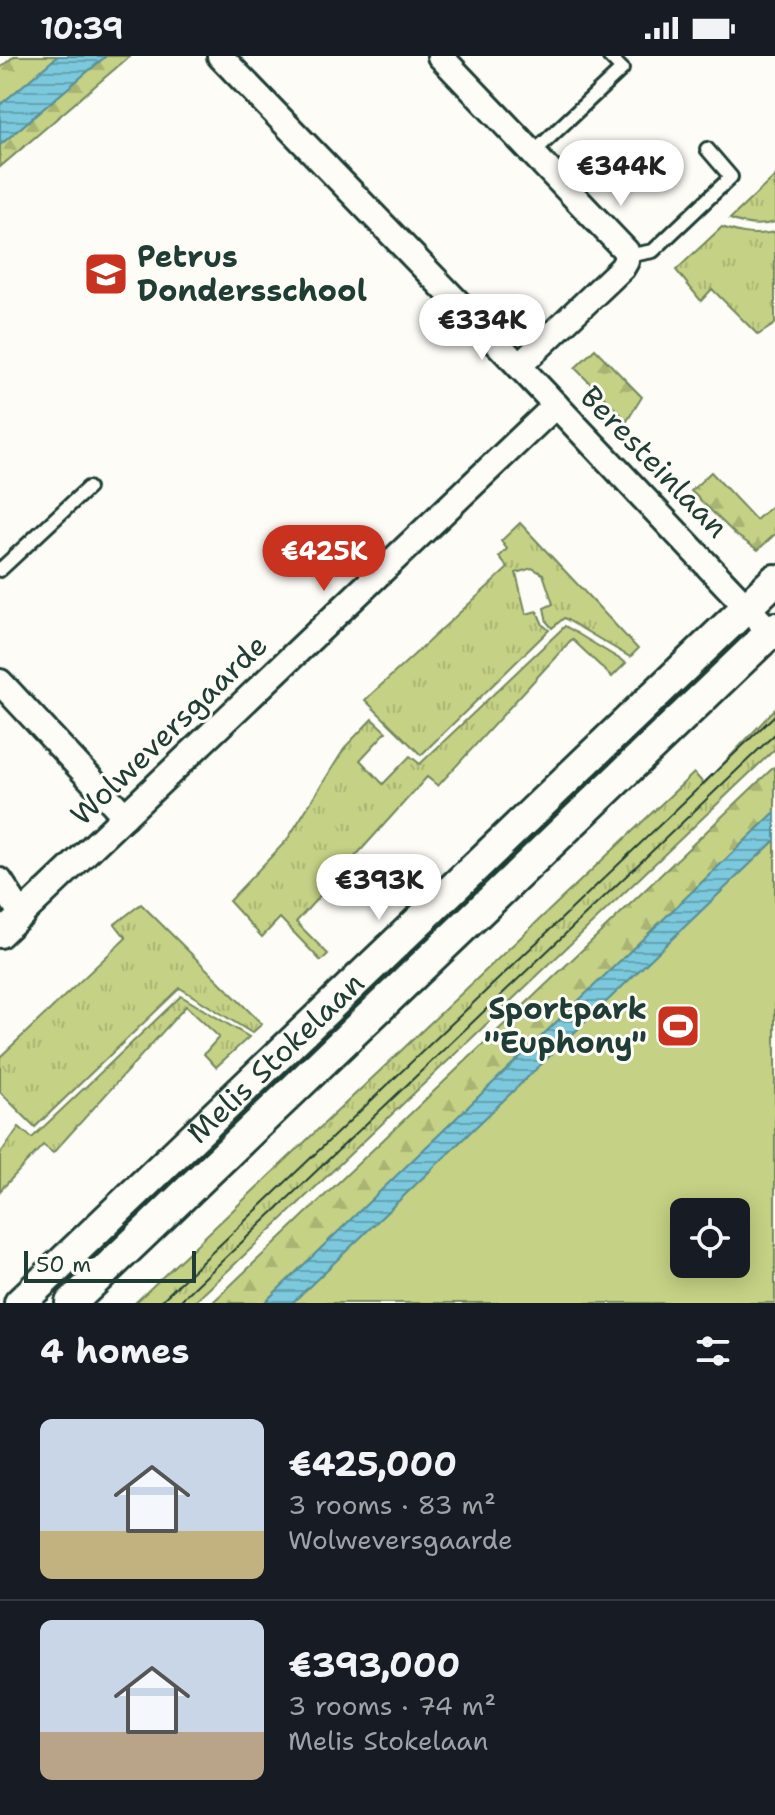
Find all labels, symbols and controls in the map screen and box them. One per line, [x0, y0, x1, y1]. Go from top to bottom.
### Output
text: 10:39 [40, 8, 123, 49]
pin: €344K [565, 140, 677, 208]
text: €344K [576, 148, 666, 183]
place label: Petrus Dondersschool [137, 236, 367, 311]
school or university icon: Petrus Dondersschool [82, 250, 130, 298]
pin: €334K [426, 294, 538, 362]
text: €334K [437, 302, 527, 337]
street label: Beresteinlaan [571, 377, 737, 547]
pin: €425K [268, 525, 380, 593]
text: €425K [280, 533, 368, 568]
street label: Wolweversgaarde [61, 625, 276, 834]
pin: €393K [323, 854, 435, 922]
text: €393K [334, 862, 424, 897]
street label: Melis Stokelaan [178, 963, 373, 1153]
place label: Sportpark ''Euphony" [484, 988, 647, 1063]
sports icon: Sportpark ''Euphony" [654, 1002, 702, 1050]
map controls [670, 1198, 750, 1278]
button: locate [670, 1198, 750, 1278]
scale bar [24, 1247, 196, 1283]
text: 50 m [36, 1250, 91, 1279]
text: 4 homes [40, 1328, 189, 1374]
icon: filters [691, 1329, 735, 1373]
text: €425,000 [288, 1441, 457, 1487]
icon: home [104, 1451, 200, 1547]
text: 3 rooms · 83 m² [288, 1487, 496, 1522]
text: Wolweversgaarde [288, 1522, 513, 1557]
text: €393,000 [288, 1642, 460, 1688]
icon: home [104, 1652, 200, 1748]
text: 3 rooms · 74 m² [288, 1688, 496, 1723]
text: Melis Stokelaan [288, 1723, 488, 1758]

